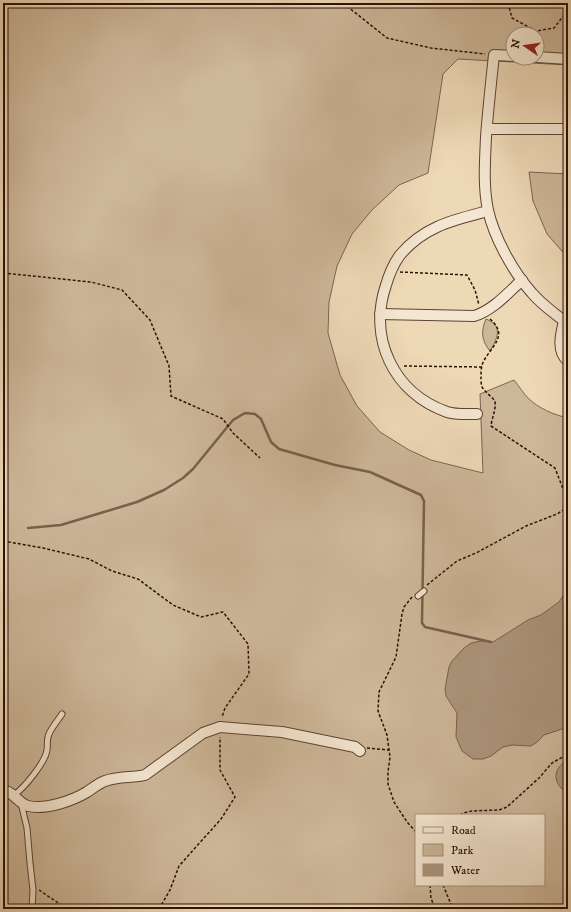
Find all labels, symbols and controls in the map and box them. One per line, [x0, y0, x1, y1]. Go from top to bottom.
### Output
north arrow [505, 26, 545, 66]
text: N [508, 38, 524, 50]
legend [415, 814, 545, 886]
text: Road [451, 823, 476, 838]
text: Park [451, 843, 473, 858]
text: Water [450, 863, 480, 878]

